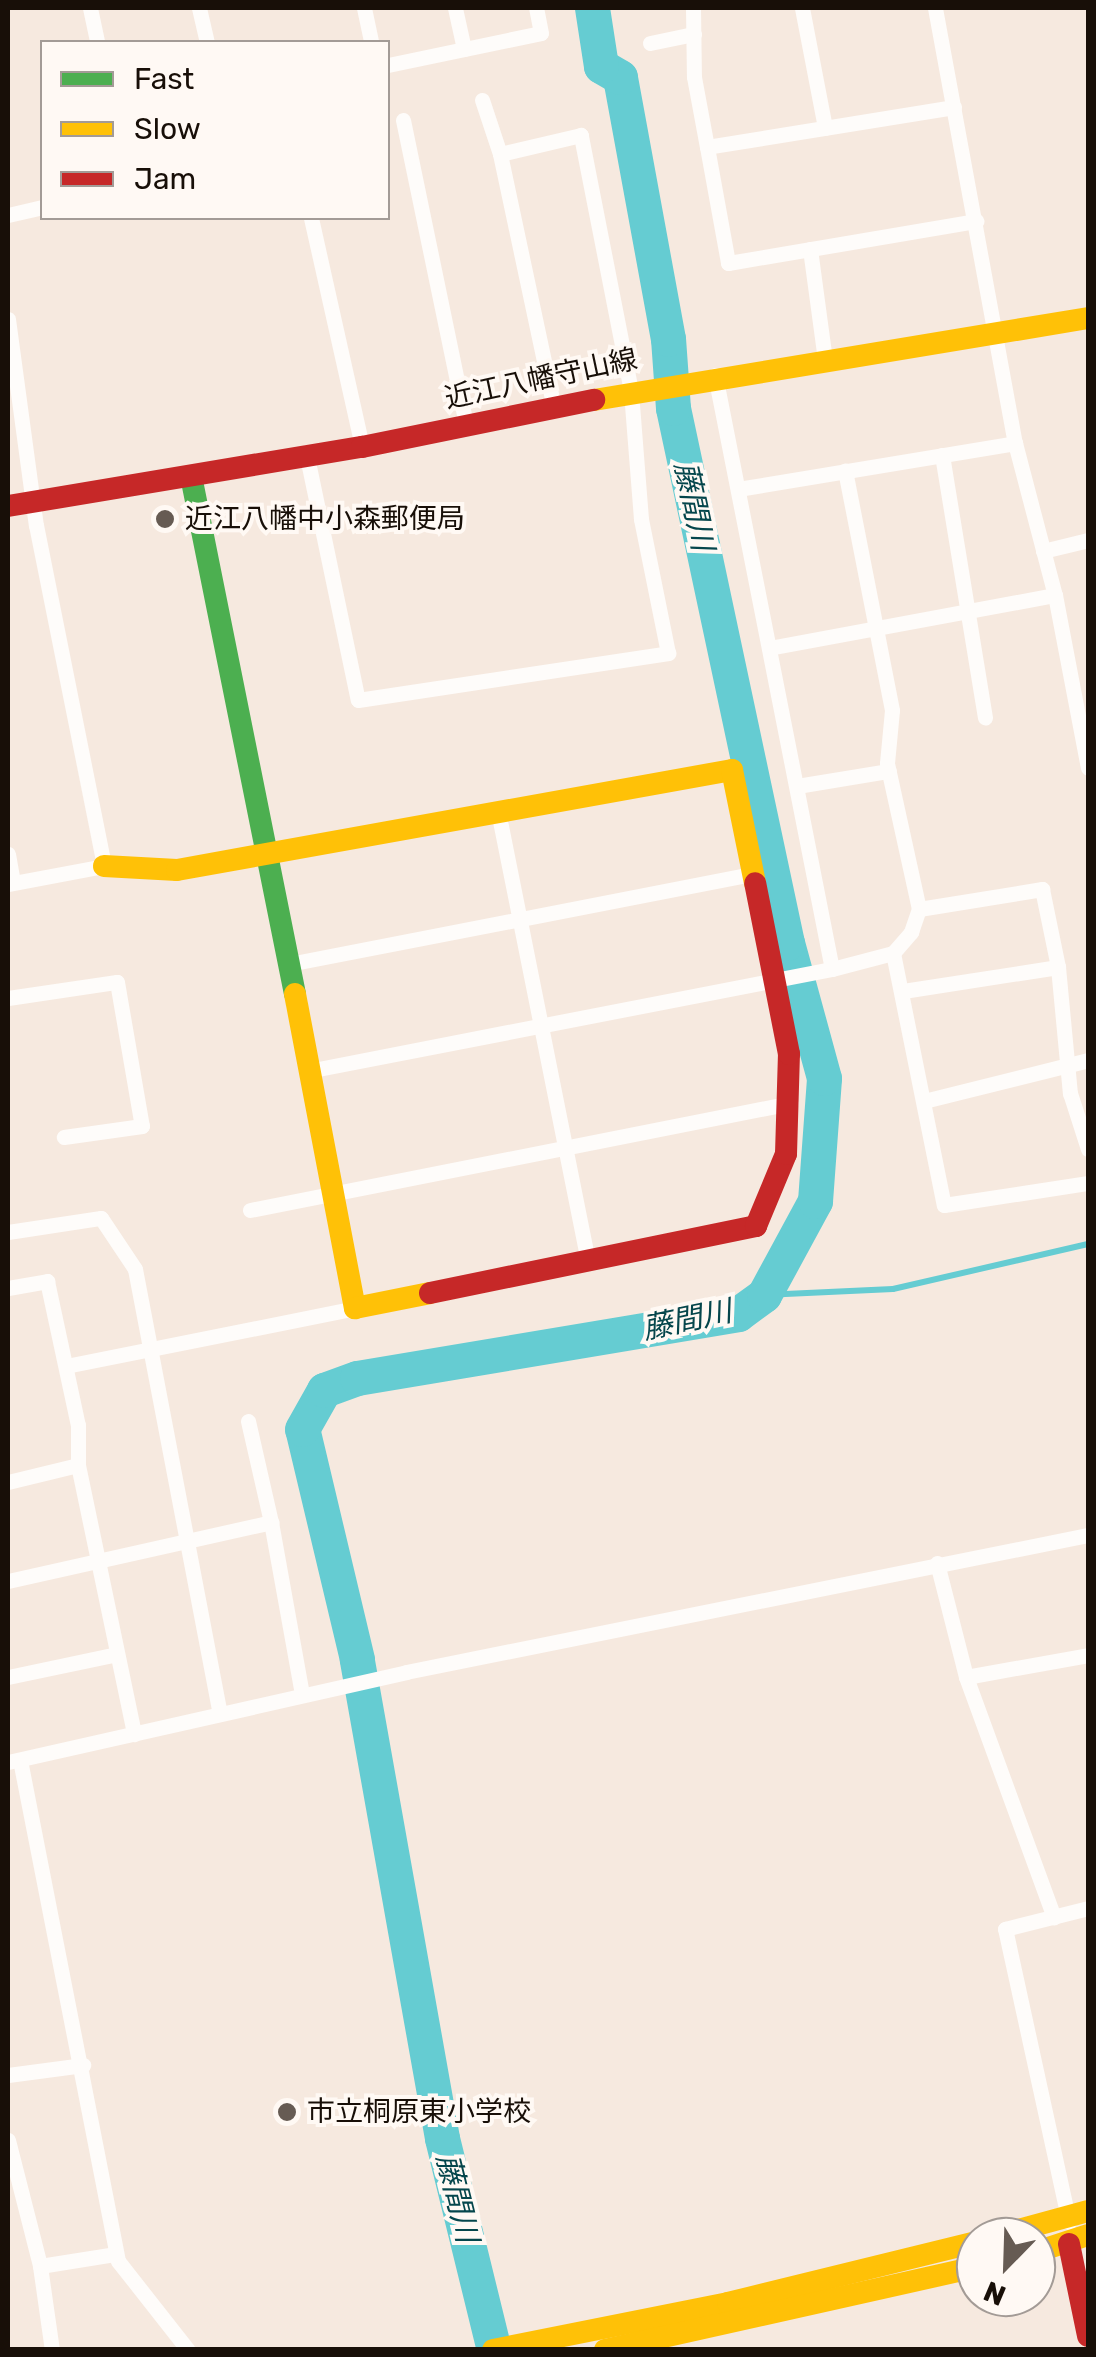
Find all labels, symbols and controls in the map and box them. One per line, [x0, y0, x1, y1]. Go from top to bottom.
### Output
legend [40, 40, 390, 220]
text: Fast [134, 61, 194, 97]
text: Slow [134, 111, 201, 147]
text: Jam [134, 161, 196, 197]
street label: 近江八幡守山線 [442, 342, 640, 416]
water label: 藤間川 [667, 458, 721, 554]
place label: 近江八幡中小森郵便局 [185, 502, 465, 536]
marker: 近江八幡中小森郵便局 [154, 508, 176, 530]
water label: 藤間川 [639, 1293, 735, 1347]
place label: 市立桐原東小学校 [307, 2095, 531, 2129]
marker: 市立桐原東小学校 [276, 2101, 298, 2123]
water label: 藤間川 [429, 2150, 485, 2246]
north arrow [956, 2217, 1056, 2317]
text: N [979, 2274, 1011, 2312]

